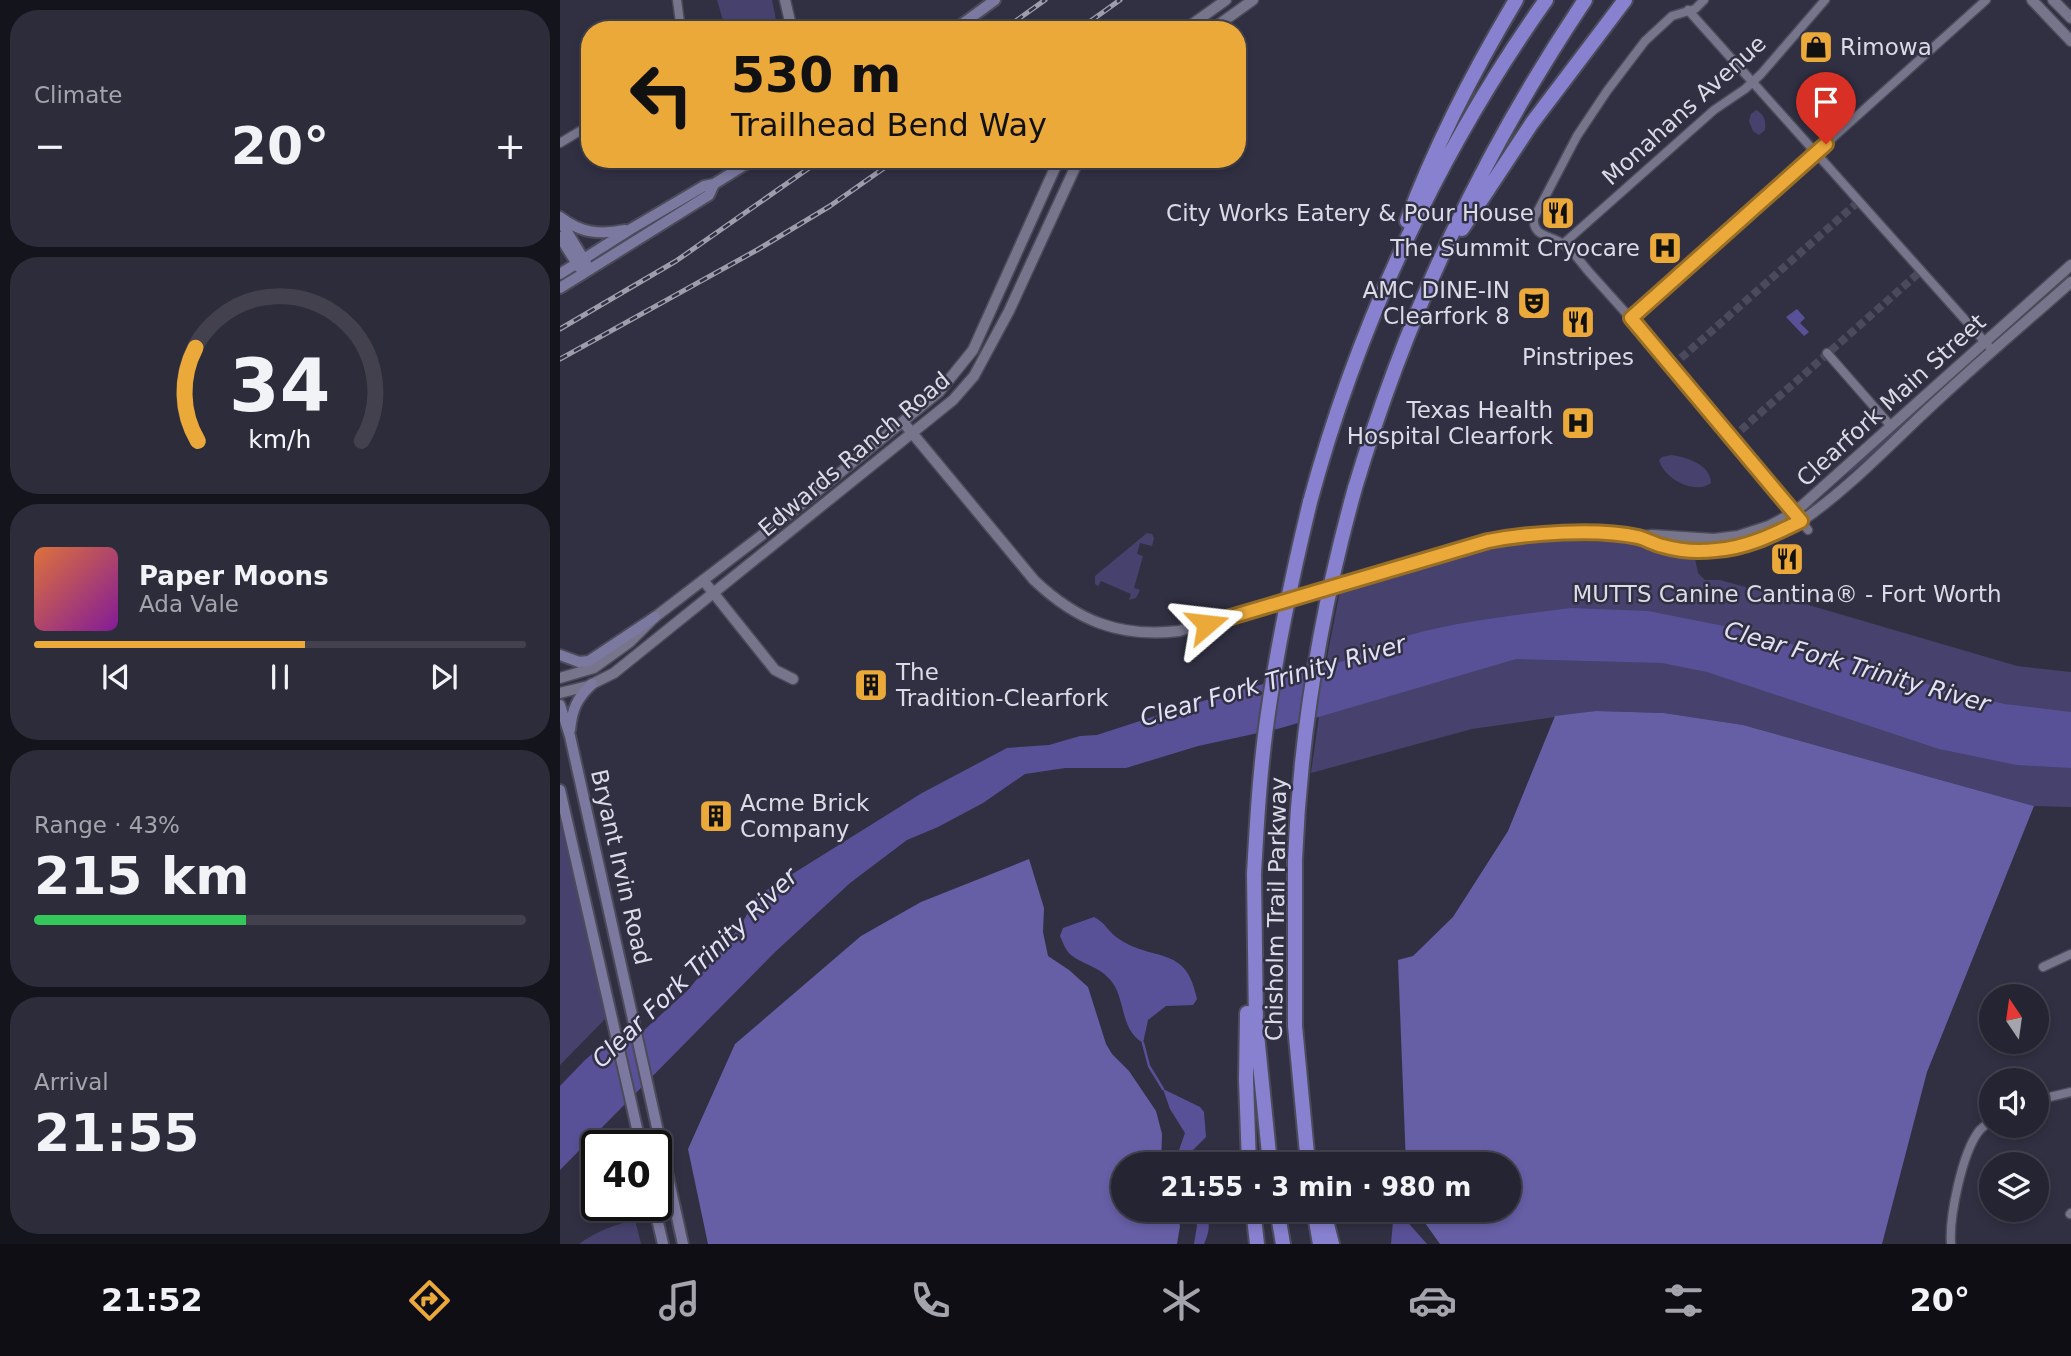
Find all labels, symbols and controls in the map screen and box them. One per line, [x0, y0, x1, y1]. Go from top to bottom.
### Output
shop icon: Rimowa [1797, 28, 1835, 66]
street label: Monahans Avenue [1597, 30, 1771, 190]
place label: Rimowa [1840, 34, 1932, 60]
text: 530 m [731, 47, 901, 104]
icon: left [616, 49, 707, 140]
pin [1796, 72, 1856, 144]
text: Climate [34, 82, 123, 108]
icon: arrive [1807, 83, 1845, 121]
text: Trailhead Bend Way [731, 106, 1047, 144]
text: 20° [231, 116, 329, 176]
text: − [34, 124, 66, 168]
text: + [494, 124, 526, 168]
restaurant icon: City Works Eatery & Pour House [1539, 194, 1577, 232]
place label: City Works Eatery & Pour House [1166, 200, 1534, 226]
hospital icon: The Summit Cryocare [1646, 229, 1684, 267]
place label: The Summit Cryocare [1389, 235, 1640, 261]
place label: AMC DINE-IN Clearfork 8 [1363, 277, 1510, 329]
theatre icon: AMC DINE-IN Clearfork 8 [1515, 284, 1553, 322]
restaurant icon: Pinstripes [1559, 303, 1597, 341]
street label: Clearfork Main Street [1791, 309, 1991, 491]
text: 34 [229, 344, 331, 429]
place label: Pinstripes [1522, 344, 1634, 370]
street label: Edwards Ranch Road [753, 366, 955, 542]
place label: Texas Health Hospital Clearfork [1347, 397, 1554, 449]
hospital icon: Texas Health Hospital Clearfork [1559, 404, 1597, 442]
text: km/h [248, 425, 312, 454]
restaurant icon: MUTTS Canine Cantina® - Fort Worth [1768, 540, 1806, 578]
text: Paper Moons [139, 561, 329, 591]
place label: MUTTS Canine Cantina® - Fort Worth [1573, 581, 2001, 607]
position arrow [1170, 587, 1244, 661]
text: Ada Vale [139, 591, 239, 617]
water label: Clear Fork Trinity River [1721, 616, 1995, 719]
water label: Clear Fork Trinity River [1137, 629, 1411, 732]
icon: previous [97, 658, 135, 696]
icon: pause [261, 658, 299, 696]
icon: next [425, 658, 463, 696]
place label: The Tradition-Clearfork [895, 659, 1109, 711]
building icon: The Tradition-Clearfork [852, 666, 890, 704]
street label: Bryant Irvin Road [586, 767, 656, 967]
street label: Chisholm Trail Parkway [1261, 777, 1291, 1041]
place label: Acme Brick Company [740, 790, 870, 842]
building icon: Acme Brick Company [697, 797, 735, 835]
text: Range · 43% [34, 812, 180, 838]
text: 215 km [34, 846, 249, 906]
water label: Clear Fork Trinity River [586, 861, 805, 1074]
north arrow [1979, 984, 2049, 1054]
map controls [1979, 984, 2049, 1222]
button: sound [1979, 1068, 2049, 1138]
text: Arrival [34, 1069, 109, 1095]
text: 21:55 [34, 1103, 200, 1163]
speed limit sign: 40 [581, 1130, 672, 1221]
button: layers [1979, 1152, 2049, 1222]
text: 21:55 · 3 min · 980 m [1161, 1172, 1471, 1202]
icon: directions [405, 1276, 454, 1325]
icon: music [655, 1276, 704, 1325]
icon: phone [906, 1276, 955, 1325]
icon: climate [1157, 1276, 1206, 1325]
icon: car [1408, 1276, 1457, 1325]
icon: filters [1659, 1276, 1708, 1325]
text: 21:52 [101, 1281, 203, 1319]
text: 20° [1909, 1281, 1970, 1319]

